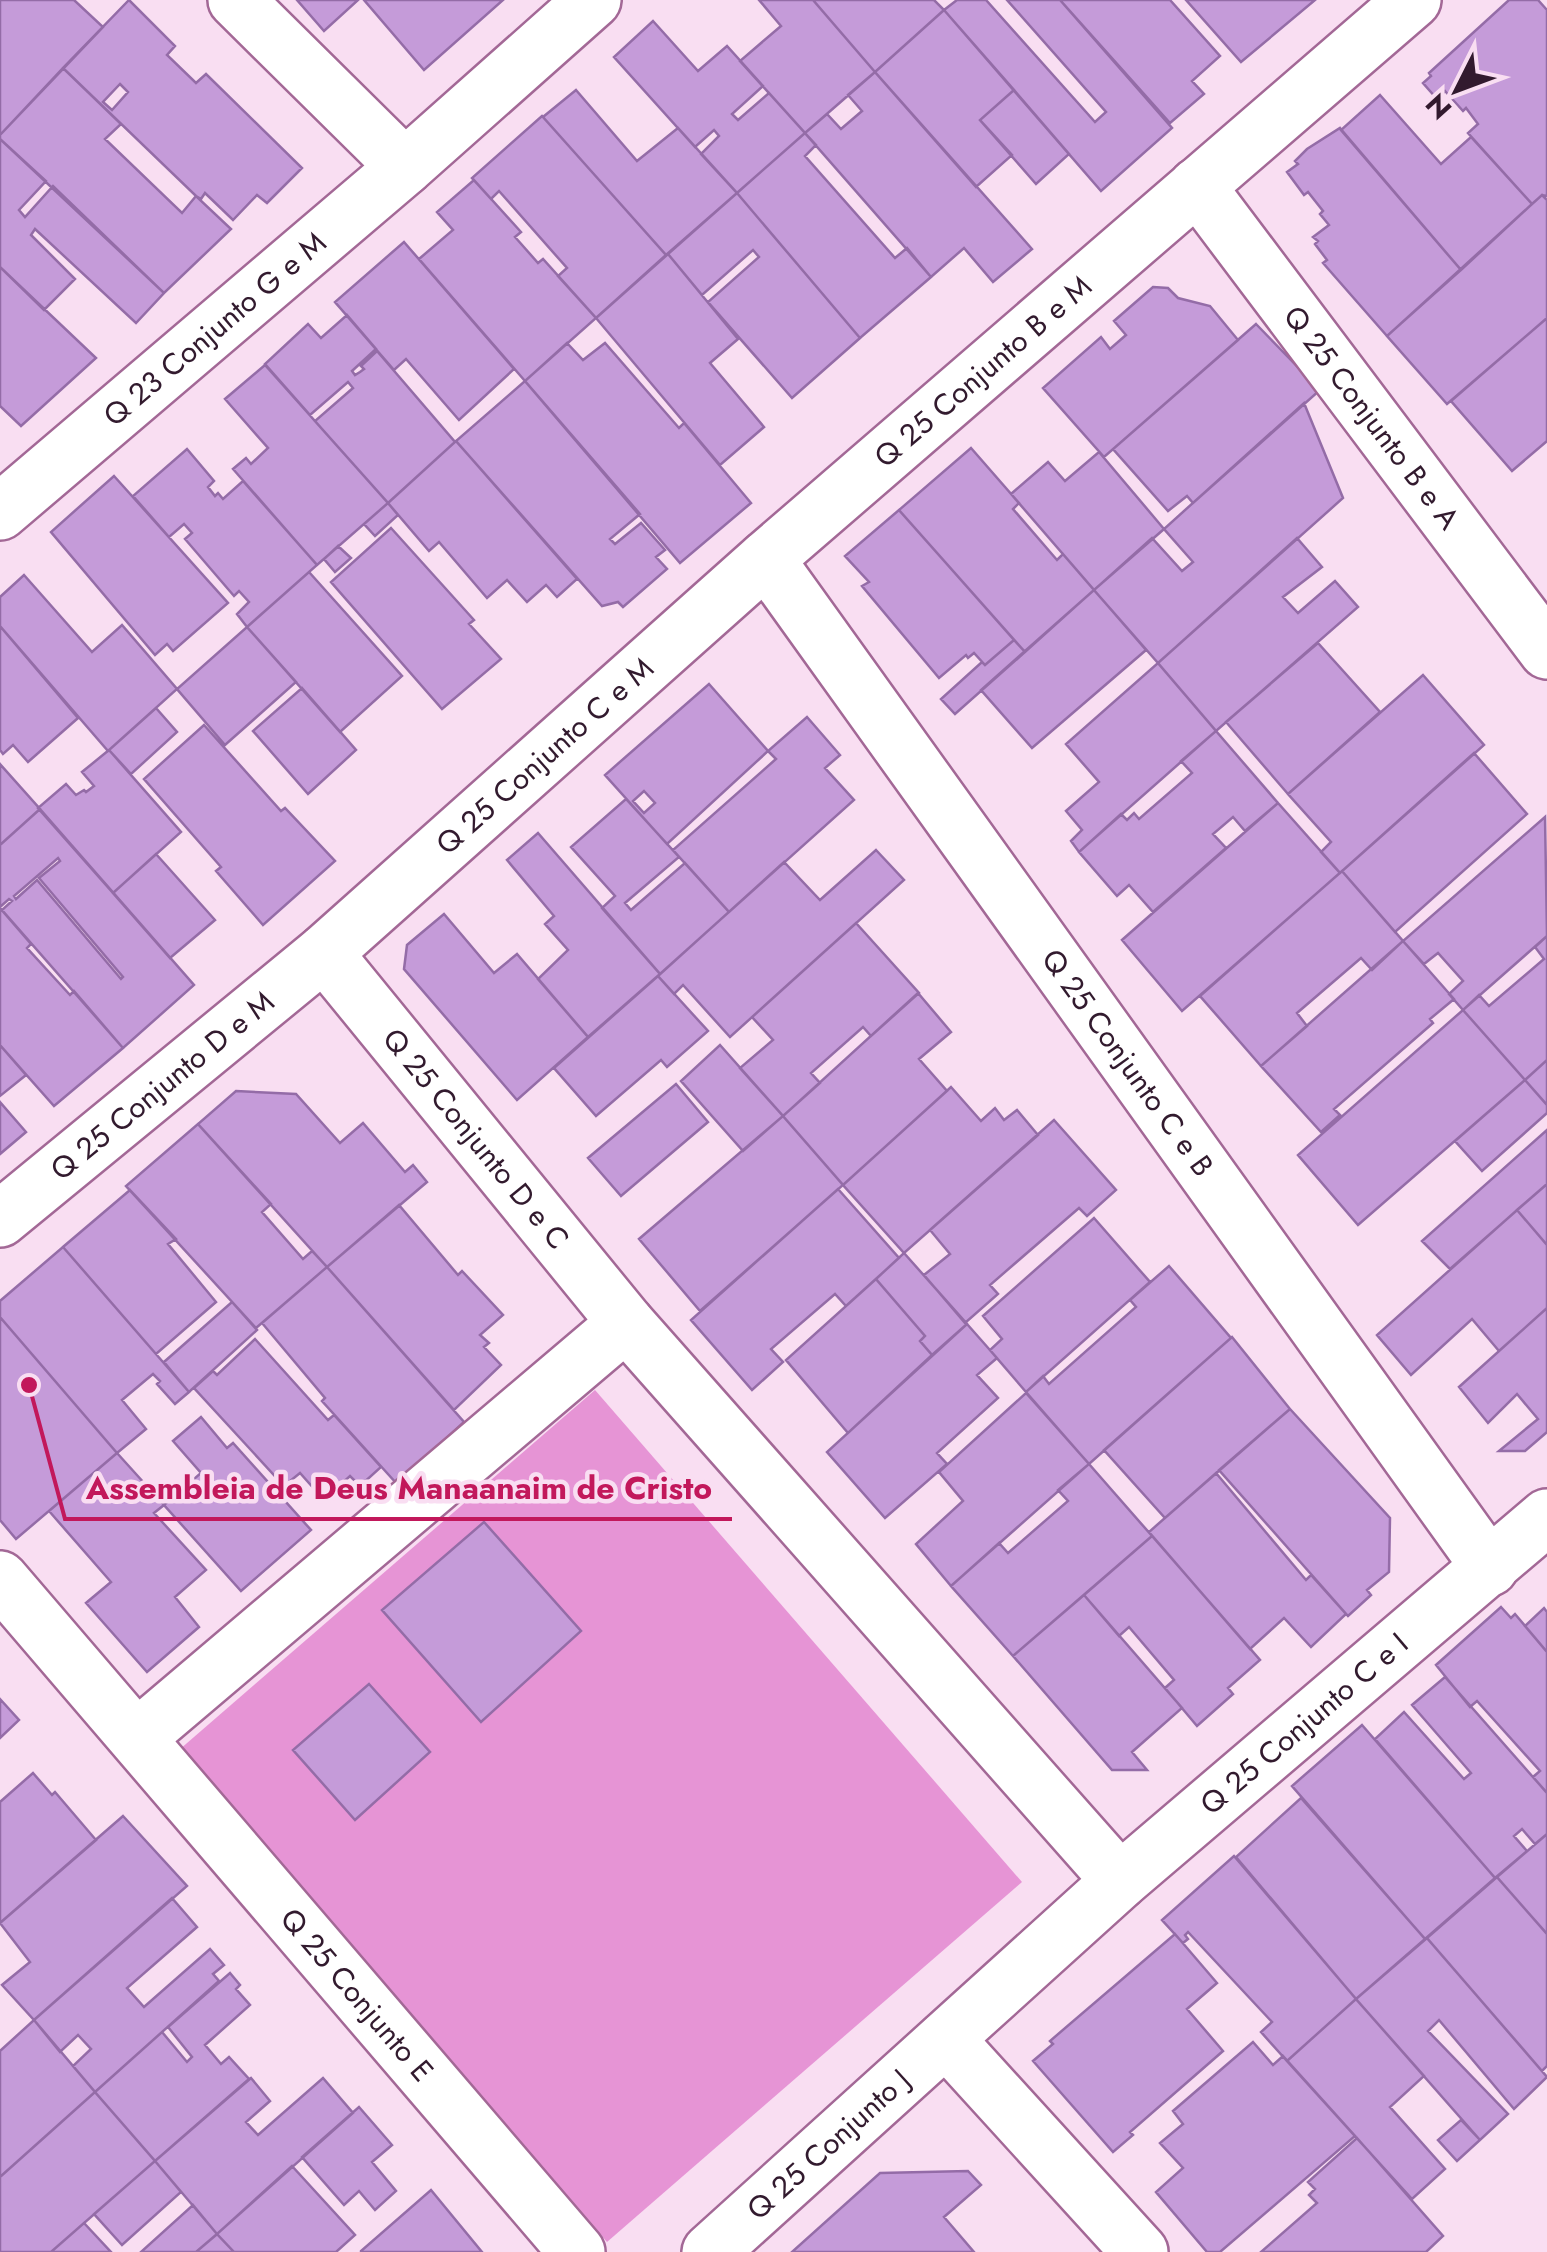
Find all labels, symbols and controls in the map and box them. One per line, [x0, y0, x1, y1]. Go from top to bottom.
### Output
north arrow [1407, 40, 1507, 140]
text: N [1416, 84, 1461, 128]
street label: Q 23 Conjunto G e M [94, 221, 335, 436]
street label: Q 25 Conjunto B e M [865, 265, 1101, 477]
street label: Q 25 Conjunto B e A [1273, 297, 1470, 538]
street label: Q 25 Conjunto C e M [426, 647, 663, 864]
street label: Q 25 Conjunto C e B [1031, 940, 1224, 1185]
street label: Q 25 Conjunto D e M [41, 980, 283, 1190]
street label: Q 25 Conjunto D e C [373, 1019, 580, 1259]
callout: Assembleia de Deus Manaanaim de Cristo [65, 1457, 732, 1519]
text: Assembleia de Deus Manaanaim de Cristo [85, 1465, 712, 1511]
street label: Q 25 Conjunto C e I [1190, 1622, 1417, 1825]
street label: Q 25 Conjunto E [270, 1899, 444, 2091]
street label: Q 25 Conjunto J [737, 2059, 920, 2230]

